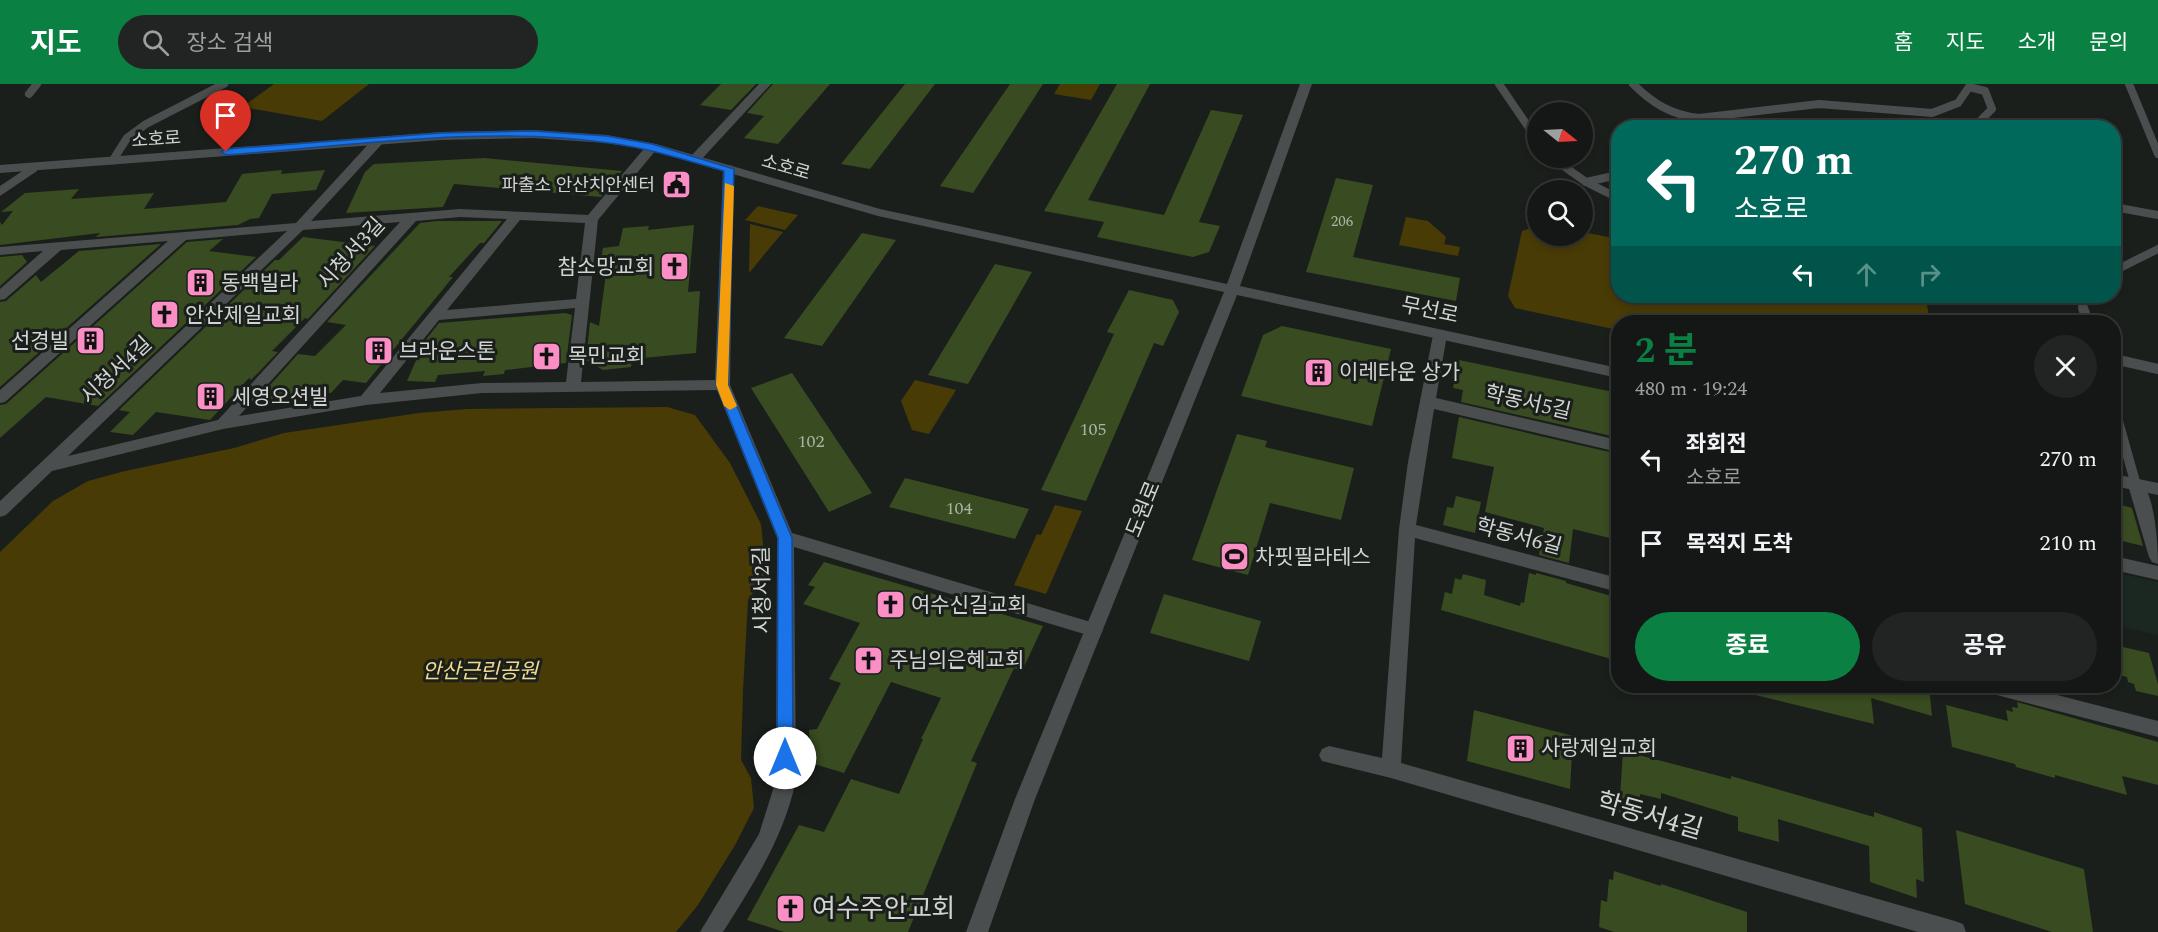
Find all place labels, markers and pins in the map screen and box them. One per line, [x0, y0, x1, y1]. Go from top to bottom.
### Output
pin [200, 90, 251, 152]
public building icon: 파출소 안산치안센터 [660, 169, 692, 201]
place label: 파출소 안산치안센터 [501, 172, 655, 199]
church icon: 참소망교회 [659, 251, 691, 283]
place label: 참소망교회 [557, 252, 654, 284]
building icon: 동백빌라 [184, 267, 216, 299]
place label: 동백빌라 [221, 268, 298, 300]
church icon: 안산제일교회 [148, 299, 180, 331]
place label: 안산제일교회 [185, 300, 301, 332]
building icon: 선경빌 [74, 325, 106, 357]
place label: 선경빌 [11, 326, 69, 358]
building icon: 브라운스톤 [362, 335, 394, 367]
place label: 브라운스톤 [399, 336, 496, 368]
church icon: 목민교회 [531, 340, 563, 372]
place label: 목민교회 [568, 341, 645, 373]
building icon: 이레타운 상가 [1302, 356, 1334, 388]
place label: 이레타운 상가 [1339, 357, 1460, 389]
building icon: 세영오션빌 [195, 381, 227, 413]
place label: 세영오션빌 [232, 382, 329, 414]
sports icon: 차핏필라테스 [1218, 541, 1250, 573]
place label: 차핏필라테스 [1255, 542, 1371, 574]
church icon: 여수신길교회 [874, 589, 906, 621]
place label: 여수신길교회 [911, 590, 1027, 622]
church icon: 주님의은혜교회 [852, 644, 884, 676]
place label: 주님의은혜교회 [889, 645, 1024, 677]
building icon: 사랑제일교회 [1504, 732, 1536, 764]
place label: 사랑제일교회 [1541, 733, 1657, 765]
place label: 여수주안교회 [812, 889, 956, 929]
church icon: 여수주안교회 [775, 892, 807, 924]

